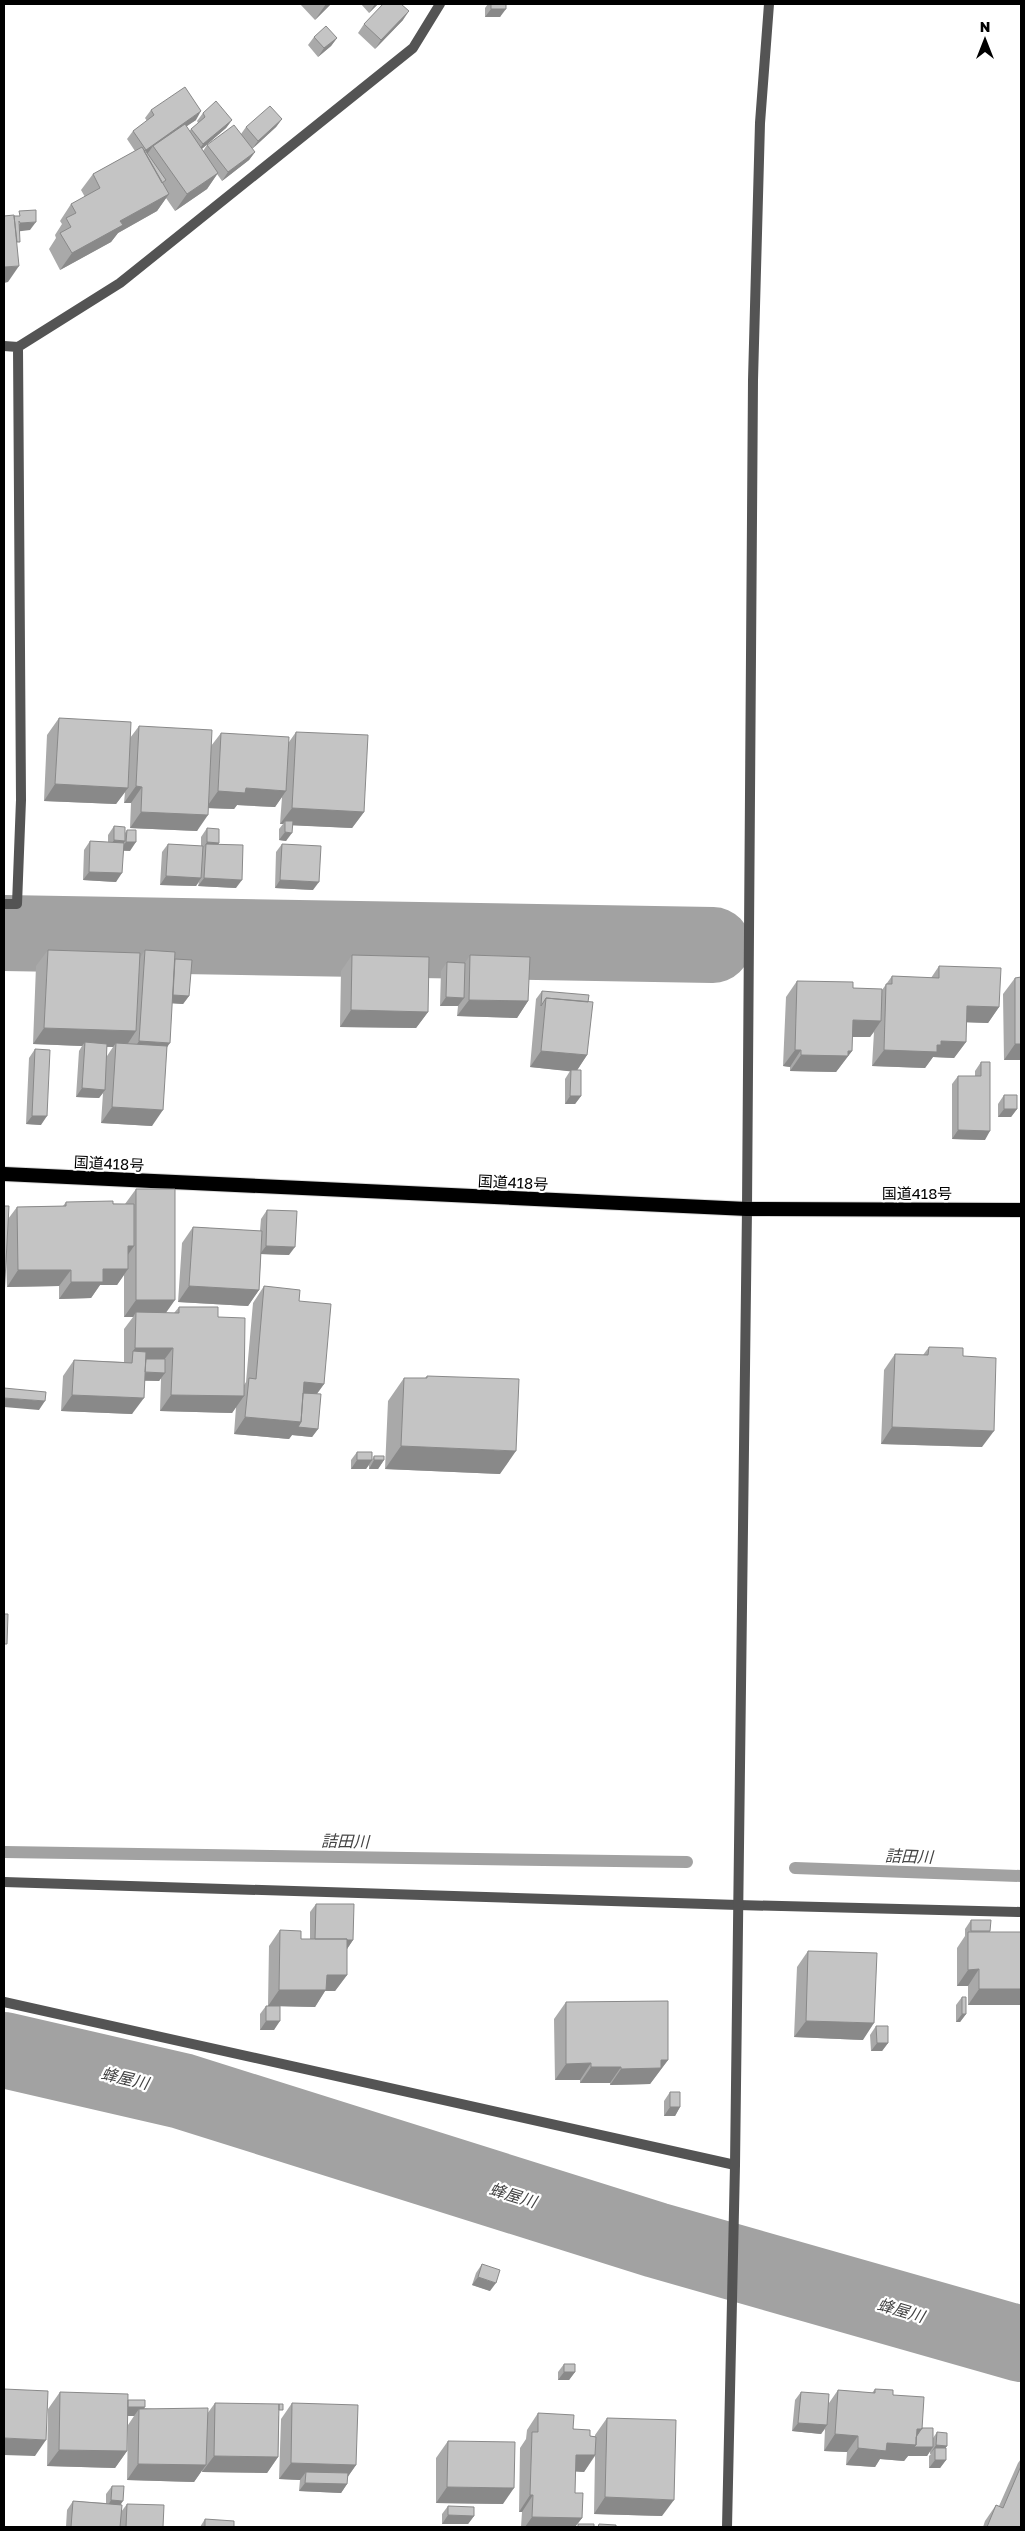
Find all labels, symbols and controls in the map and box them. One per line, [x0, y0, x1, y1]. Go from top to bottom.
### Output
north arrow [960, 15, 1010, 65]
text: N [980, 18, 990, 35]
street label: 国道418号 [73, 1152, 145, 1174]
street label: 国道418号 [477, 1171, 549, 1193]
street label: 国道418号 [882, 1184, 952, 1202]
water label: 詰田川 [321, 1831, 371, 1851]
water label: 詰田川 [885, 1845, 935, 1867]
water label: 蜂屋川 [99, 2063, 153, 2094]
water label: 蜂屋川 [487, 2178, 541, 2212]
water label: 蜂屋川 [875, 2294, 929, 2327]

